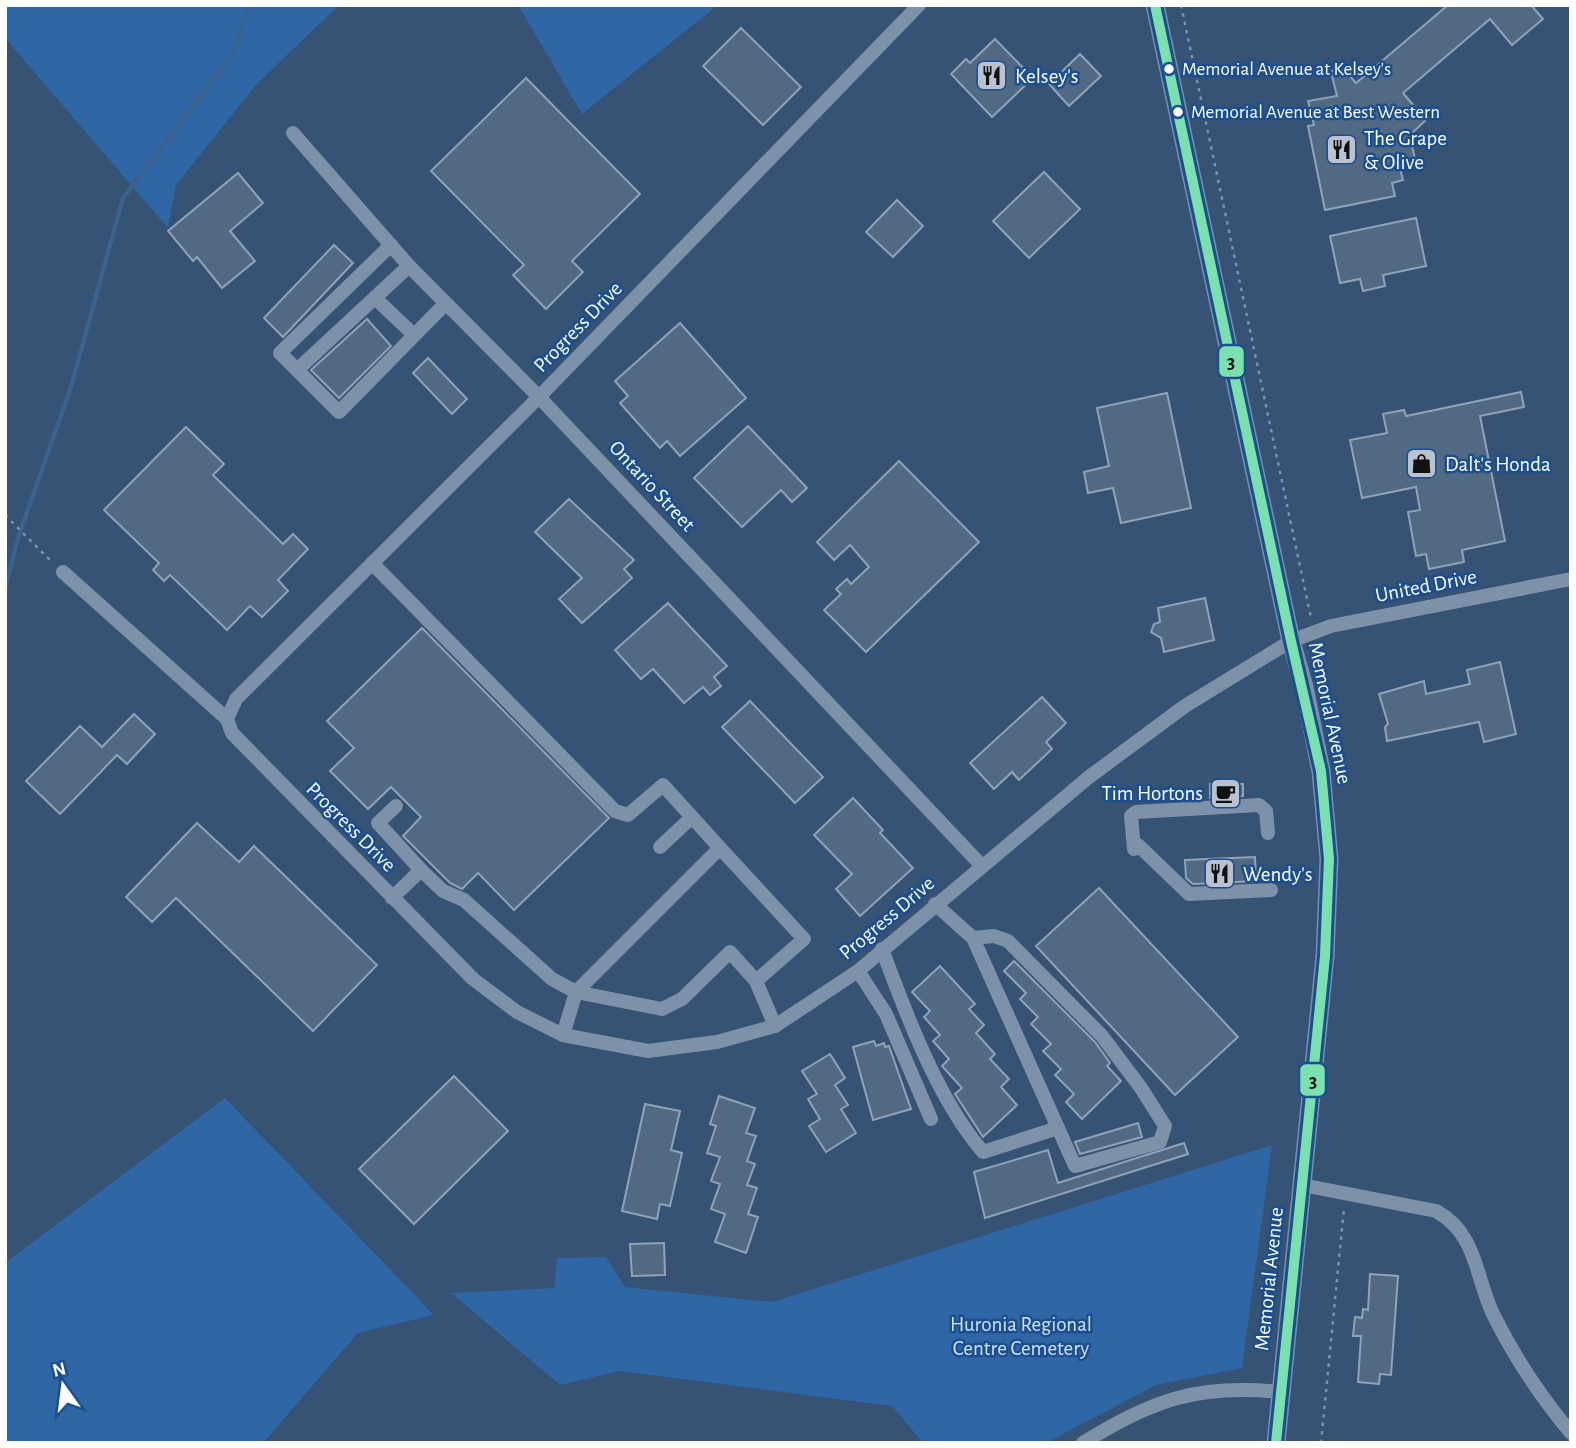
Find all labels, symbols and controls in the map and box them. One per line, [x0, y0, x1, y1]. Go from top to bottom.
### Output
restaurant icon: Kelsey's [975, 59, 1009, 93]
place label: Memorial Avenue at Kelsey's [1182, 60, 1391, 79]
marker: Memorial Avenue at Kelsey's [1162, 62, 1176, 76]
place label: Kelsey's [1015, 66, 1079, 87]
place label: Memorial Avenue at Best Western [1191, 103, 1440, 122]
marker: Memorial Avenue at Best Western [1171, 105, 1185, 119]
place label: The Grape & Olive [1364, 128, 1447, 173]
restaurant icon: The Grape & Olive [1324, 133, 1358, 167]
street label: Progress Drive [530, 278, 626, 376]
line badge: 3 [1218, 345, 1245, 378]
text: 3 [1227, 353, 1235, 372]
street label: Ontario Street [605, 437, 699, 536]
shop icon: Dalt's Honda [1405, 447, 1439, 481]
place label: Dalt's Honda [1445, 454, 1551, 475]
street label: United Drive [1374, 566, 1478, 606]
street label: Memorial Avenue [1305, 640, 1355, 786]
cafe icon: Tim Hortons [1209, 776, 1243, 810]
street label: Progress Drive [302, 778, 400, 876]
place label: Tim Hortons [1101, 783, 1203, 804]
restaurant icon: Wendy's [1203, 857, 1237, 891]
place label: Wendy's [1243, 864, 1312, 885]
street label: Progress Drive [835, 872, 939, 964]
line badge: 3 [1299, 1063, 1326, 1097]
text: 3 [1309, 1072, 1317, 1091]
street label: Memorial Avenue [1251, 1206, 1287, 1352]
park label: Huronia Regional Centre Cemetery [950, 1314, 1092, 1359]
north arrow [28, 1350, 98, 1420]
text: N [51, 1359, 68, 1381]

